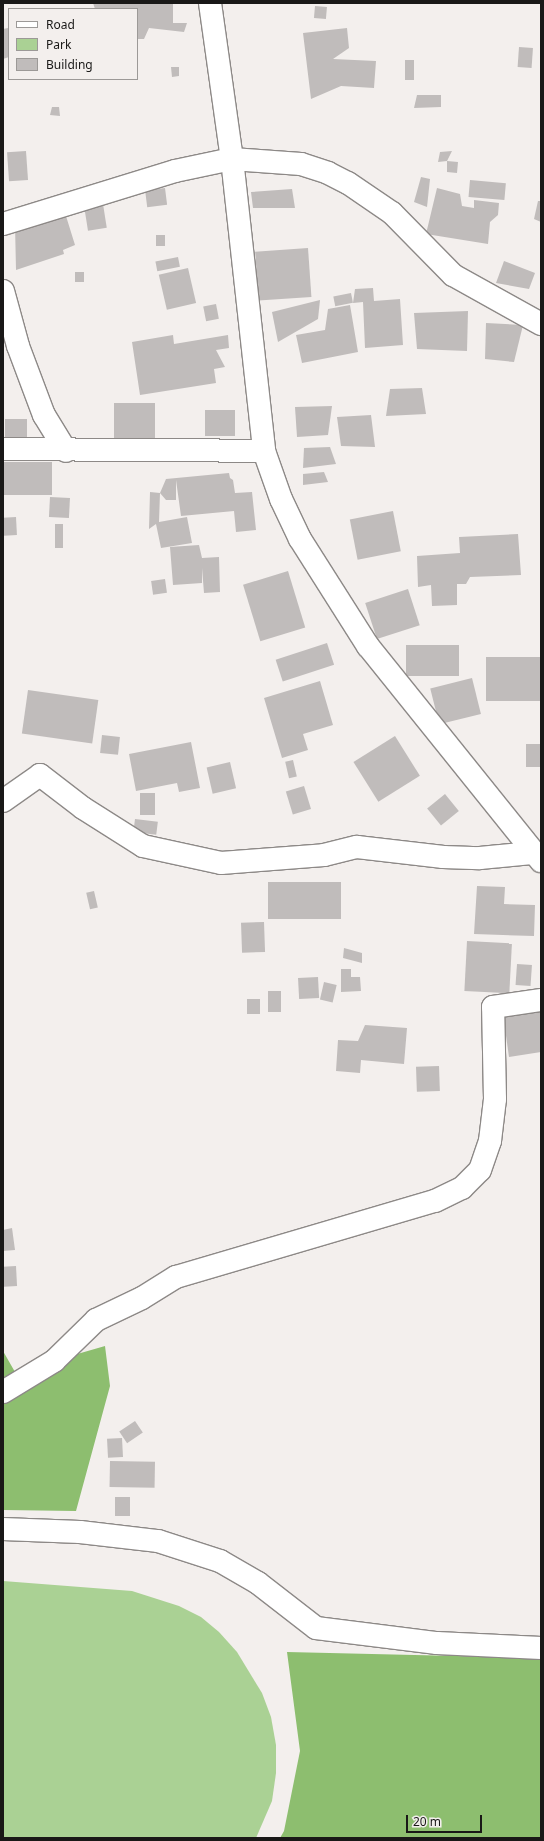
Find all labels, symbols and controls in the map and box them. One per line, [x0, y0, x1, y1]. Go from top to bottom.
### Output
legend [8, 8, 138, 80]
text: Road [46, 16, 75, 33]
text: Park [46, 36, 71, 53]
text: Building [46, 56, 93, 73]
scale bar [408, 1807, 484, 1833]
text: 20 m [413, 1813, 441, 1830]

